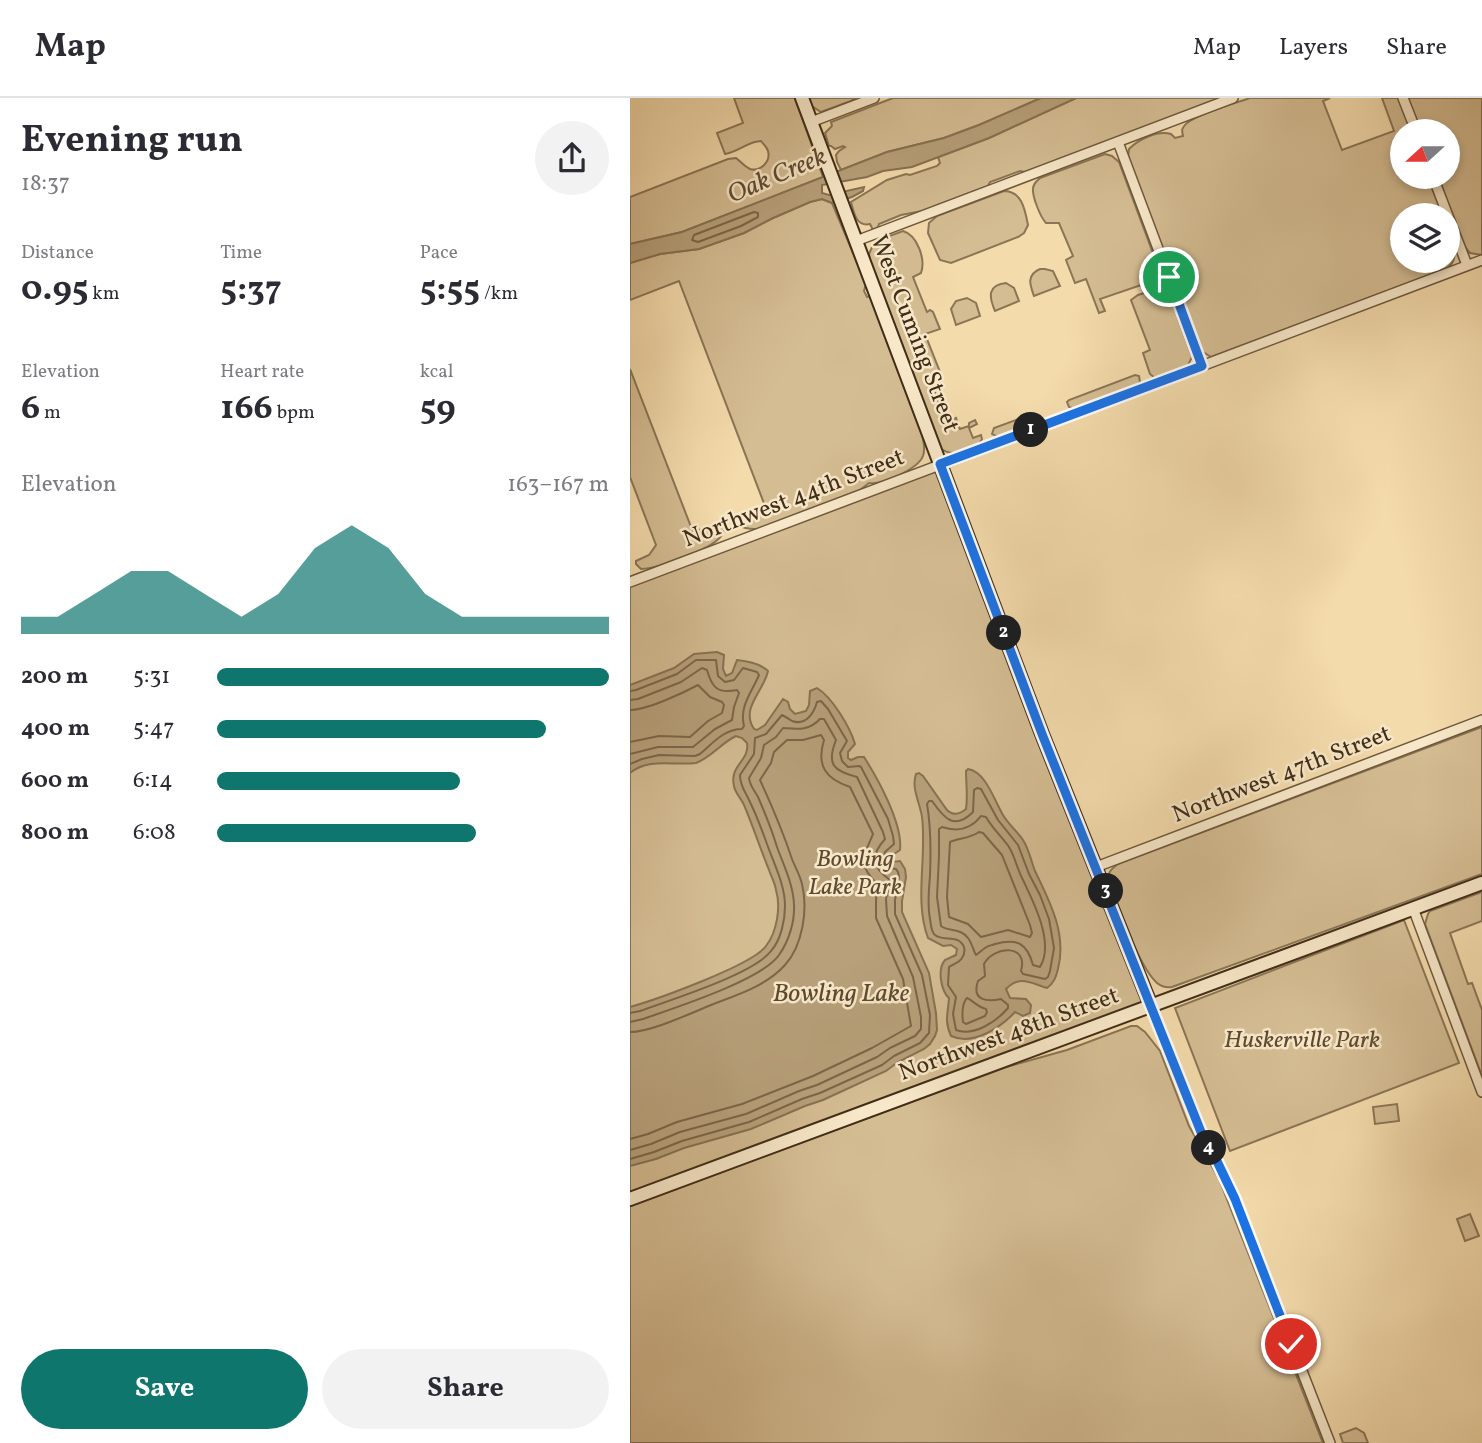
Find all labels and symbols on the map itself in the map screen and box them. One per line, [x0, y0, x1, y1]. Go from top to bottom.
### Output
north arrow [1390, 119, 1460, 189]
water label: Oak Creek [722, 139, 832, 213]
street label: West Cuming Street [861, 230, 967, 438]
pin [1139, 247, 1199, 307]
pin: 1 [1014, 412, 1048, 448]
street label: Northwest 44th Street [678, 441, 910, 557]
pin: 2 [986, 616, 1022, 650]
street label: Northwest 47th Street [1168, 718, 1396, 832]
park label: Bowling Lake Park [808, 843, 902, 905]
pin: 3 [1088, 874, 1124, 908]
water label: Bowling Lake [773, 976, 910, 1012]
street label: Northwest 48th Street [894, 979, 1124, 1091]
park label: Huskerville Park [1224, 1024, 1380, 1058]
pin: 4 [1192, 1130, 1226, 1166]
pin [1261, 1314, 1321, 1374]

